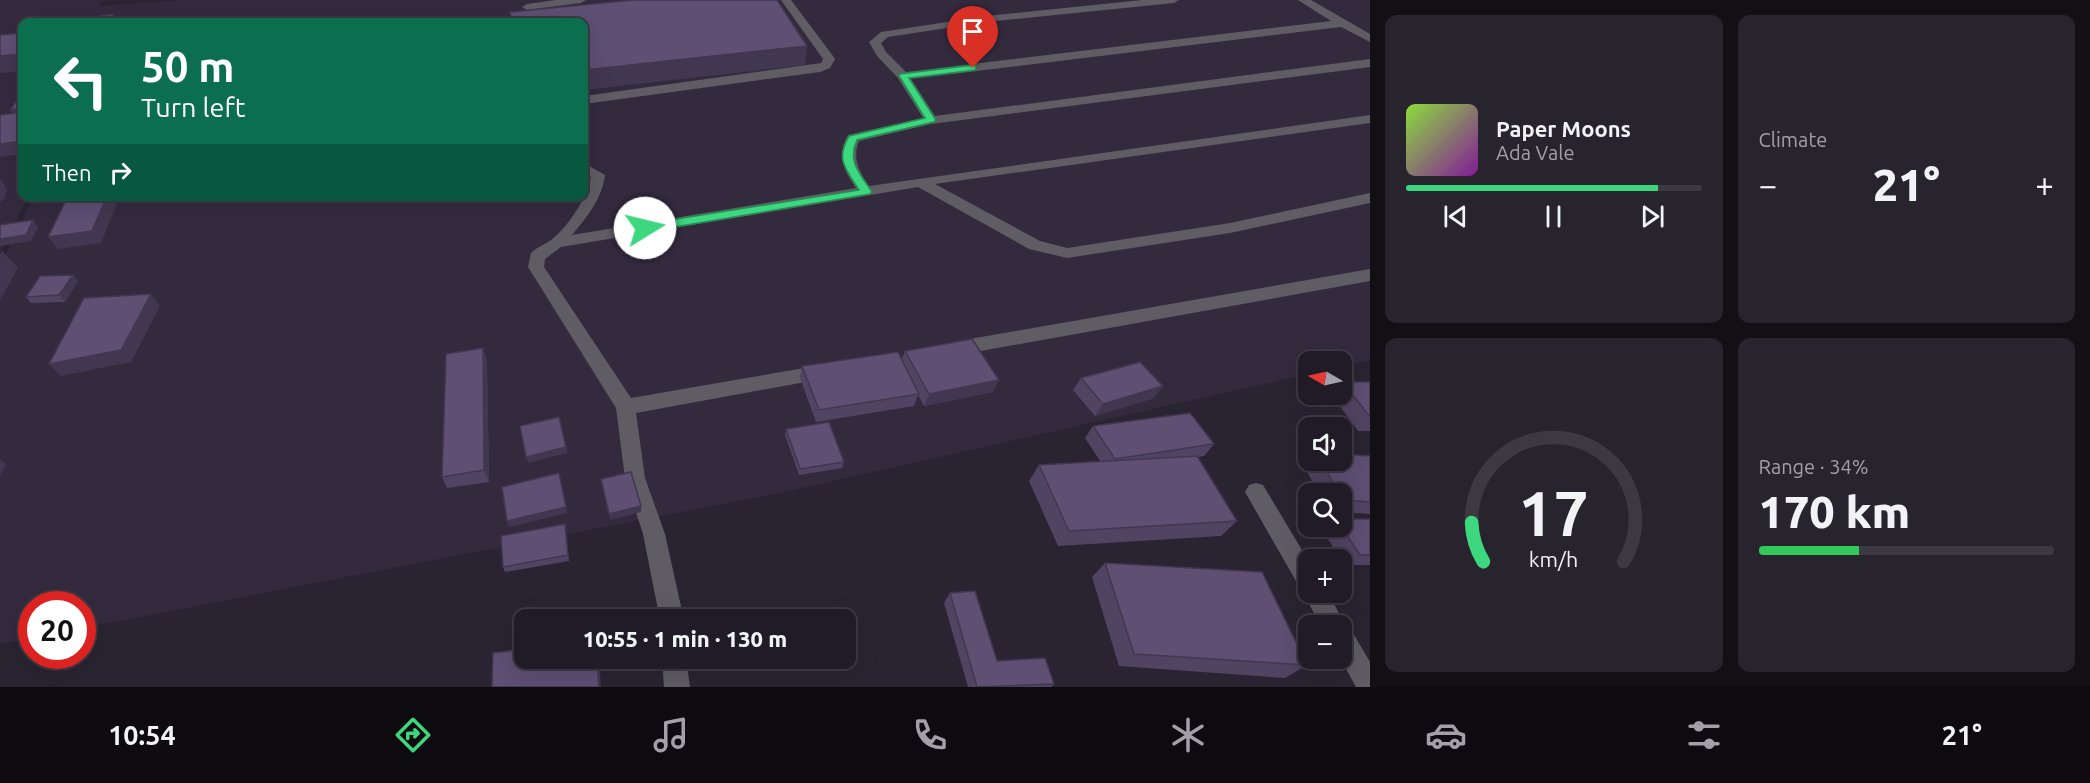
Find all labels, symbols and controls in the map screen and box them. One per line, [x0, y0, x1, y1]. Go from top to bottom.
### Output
pin [947, 6, 998, 68]
icon: arrive [956, 15, 989, 48]
icon: left [42, 42, 120, 120]
text: 50 m [141, 43, 235, 90]
text: Turn left [141, 92, 245, 122]
text: Paper Moons [1496, 116, 1631, 141]
text: Climate [1759, 128, 1827, 151]
text: Ada Vale [1496, 141, 1574, 164]
icon: right [104, 156, 137, 189]
text: 21° [1873, 159, 1940, 210]
text: Then [42, 160, 92, 185]
text: − [1759, 166, 1777, 203]
text: + [2035, 166, 2054, 203]
position arrow [613, 196, 677, 260]
icon: previous [1439, 200, 1472, 233]
icon: pause [1537, 200, 1570, 233]
icon: next [1636, 200, 1669, 233]
north arrow [1298, 351, 1352, 405]
map controls [1298, 351, 1352, 669]
button: sound [1298, 417, 1352, 471]
text: Range · 34% [1759, 455, 1869, 478]
text: 17 [1519, 478, 1589, 548]
button: search [1298, 483, 1352, 537]
text: 170 km [1759, 486, 1910, 537]
text: km/h [1529, 547, 1578, 571]
button: + [1298, 549, 1352, 603]
speed limit sign: 20 [18, 591, 96, 669]
button: − [1298, 615, 1352, 669]
text: 10:55 · 1 min · 130 m [583, 626, 787, 651]
icon: directions [392, 714, 434, 756]
icon: music [650, 714, 692, 756]
icon: phone [909, 714, 951, 756]
icon: climate [1167, 714, 1209, 756]
icon: car [1425, 714, 1467, 756]
icon: filters [1683, 714, 1725, 756]
text: 10:54 [108, 720, 176, 750]
text: 21° [1942, 720, 1982, 750]

